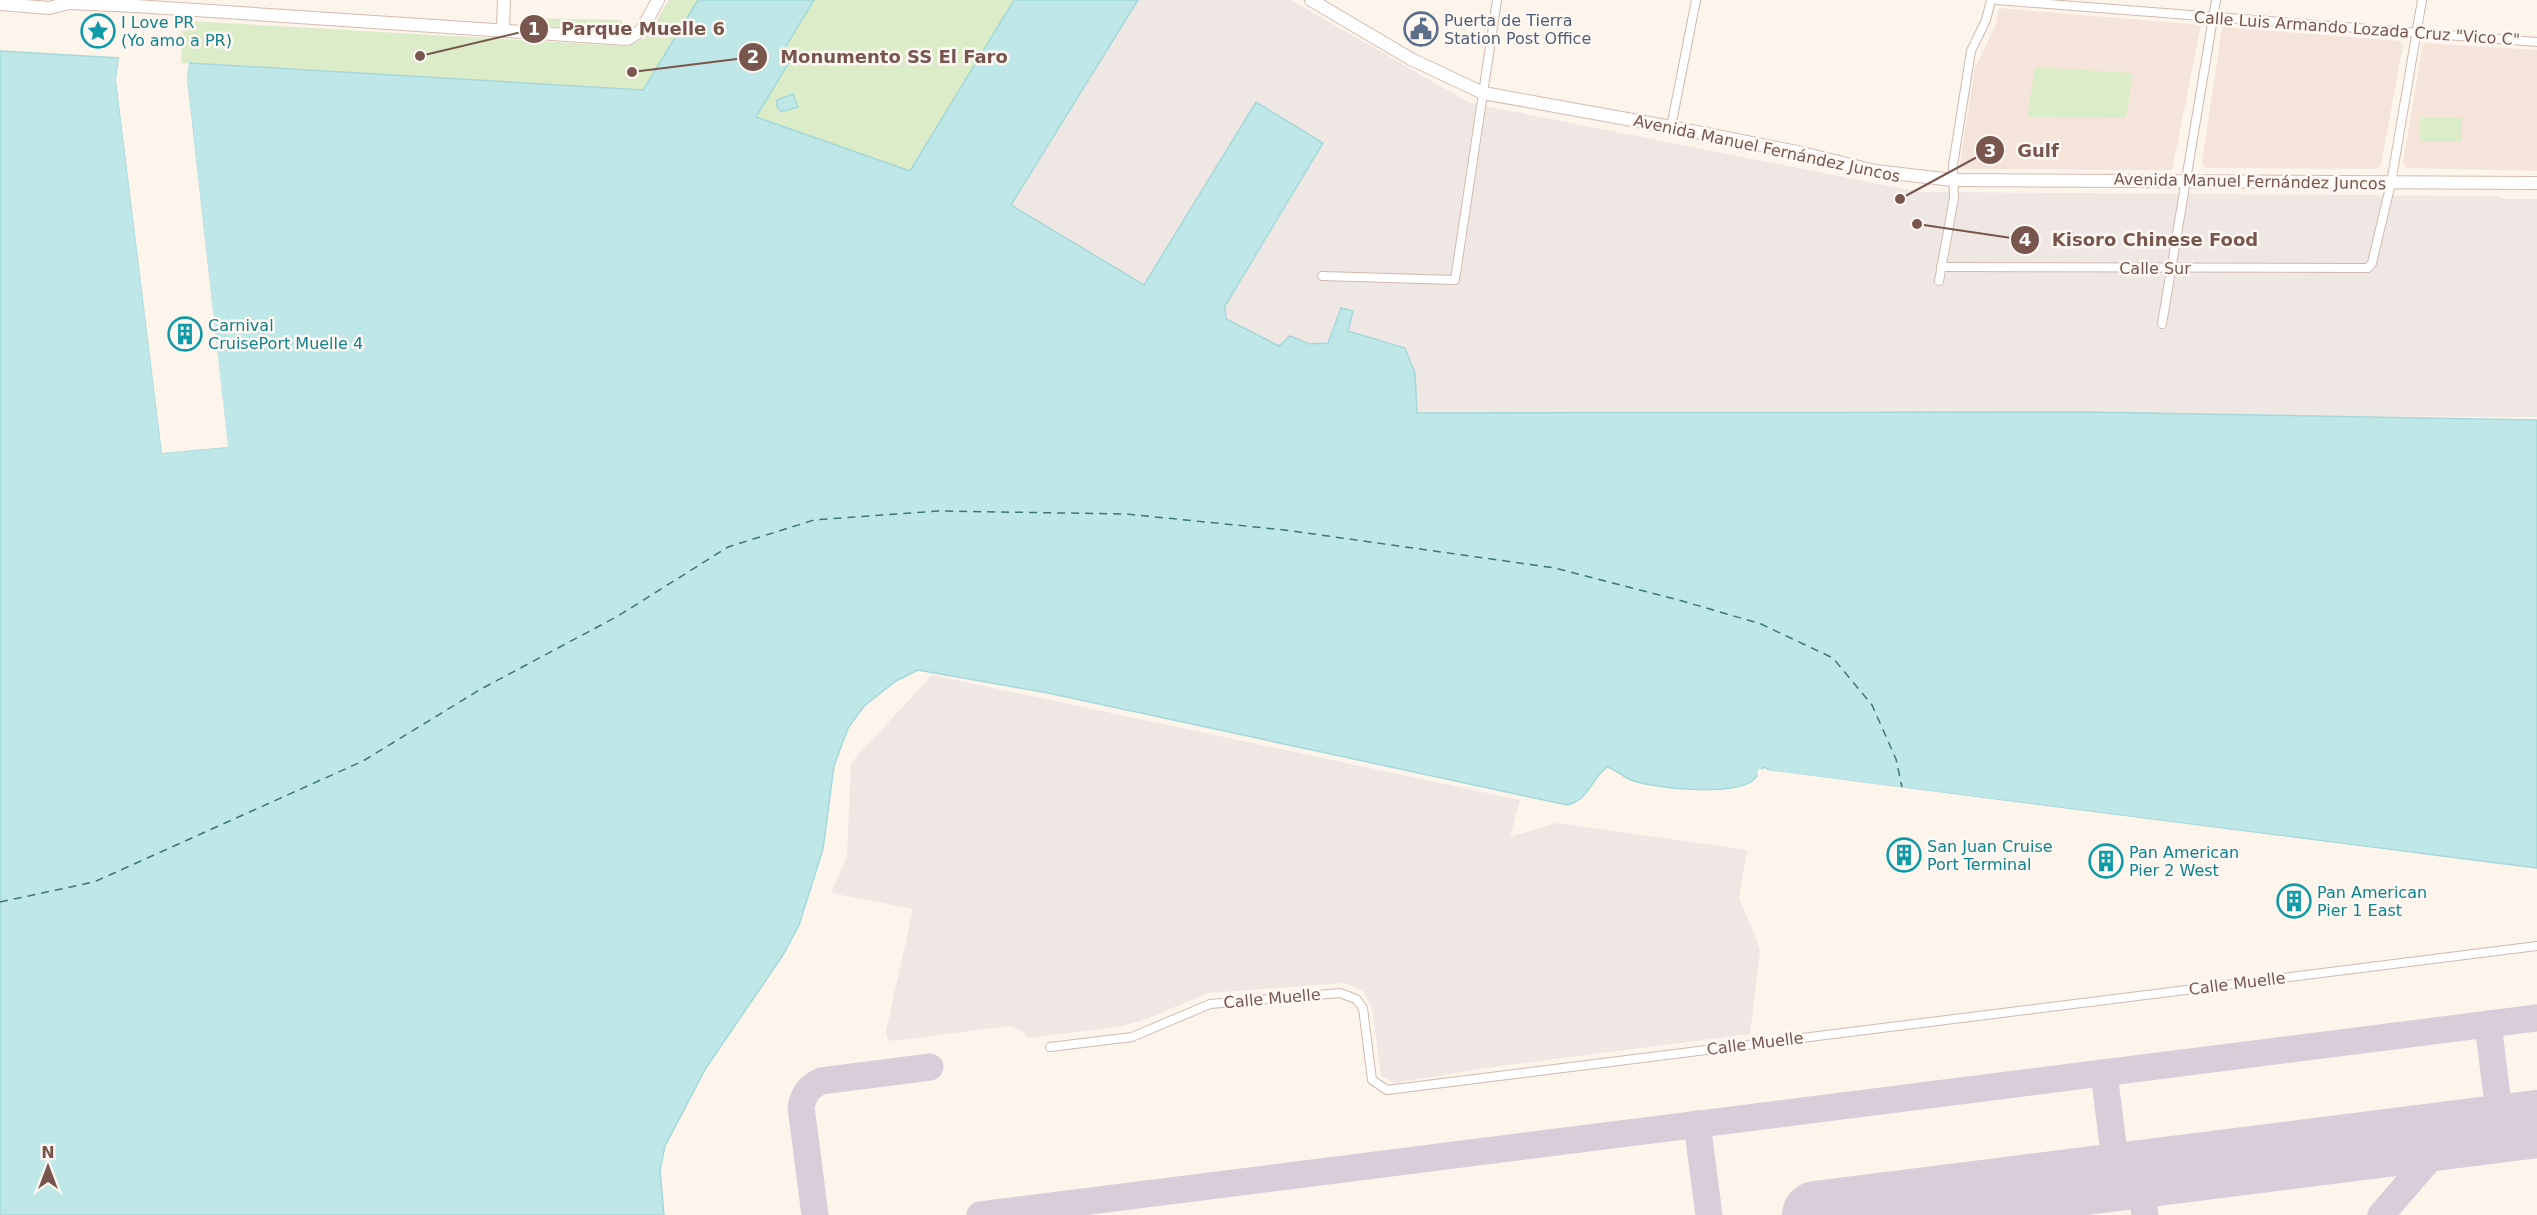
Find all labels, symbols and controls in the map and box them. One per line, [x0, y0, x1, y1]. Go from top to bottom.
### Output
street label: Calle Luis Armando Lozada Cruz "Vico C" [2193, 8, 2521, 49]
callout: Parque Muelle 6 [519, 11, 738, 47]
public building icon: Puerta de Tierra Station Post Office [1403, 11, 1439, 47]
place label: Puerta de Tierra Station Post Office [1444, 11, 1591, 48]
place icon: I Love PR (Yo amo a PR) [80, 13, 116, 49]
place label: I Love PR (Yo amo a PR) [121, 13, 232, 50]
text: 1 [528, 18, 540, 39]
text: Parque Muelle 6 [561, 18, 725, 39]
callout: Monumento SS El Faro [738, 39, 1020, 75]
text: 2 [747, 46, 759, 67]
text: Monumento SS El Faro [780, 46, 1008, 67]
street label: Avenida Manuel Fernández Juncos [1632, 111, 1902, 186]
callout: Gulf [1975, 132, 2071, 168]
text: 3 [1984, 140, 1996, 161]
text: Gulf [2017, 140, 2059, 161]
street label: Avenida Manuel Fernández Juncos [2114, 170, 2386, 193]
callout: Kisoro Chinese Food [2010, 222, 2271, 258]
text: 4 [2019, 229, 2031, 250]
text: Kisoro Chinese Food [2052, 229, 2258, 250]
street label: Calle Sur [2119, 259, 2191, 278]
building icon: Carnival CruisePort Muelle 4 [167, 316, 203, 352]
place label: Carnival CruisePort Muelle 4 [208, 316, 363, 353]
building icon: San Juan Cruise Port Terminal [1886, 837, 1922, 873]
place label: San Juan Cruise Port Terminal [1927, 837, 2053, 874]
building icon: Pan American Pier 2 West [2088, 843, 2124, 879]
place label: Pan American Pier 2 West [2129, 843, 2239, 880]
building icon: Pan American Pier 1 East [2276, 883, 2312, 919]
place label: Pan American Pier 1 East [2317, 883, 2427, 920]
street label: Calle Muelle [2188, 968, 2287, 999]
street label: Calle Muelle [1223, 985, 1321, 1012]
street label: Calle Muelle [1706, 1028, 1805, 1059]
north arrow [18, 1137, 78, 1197]
text: N [41, 1143, 55, 1162]

